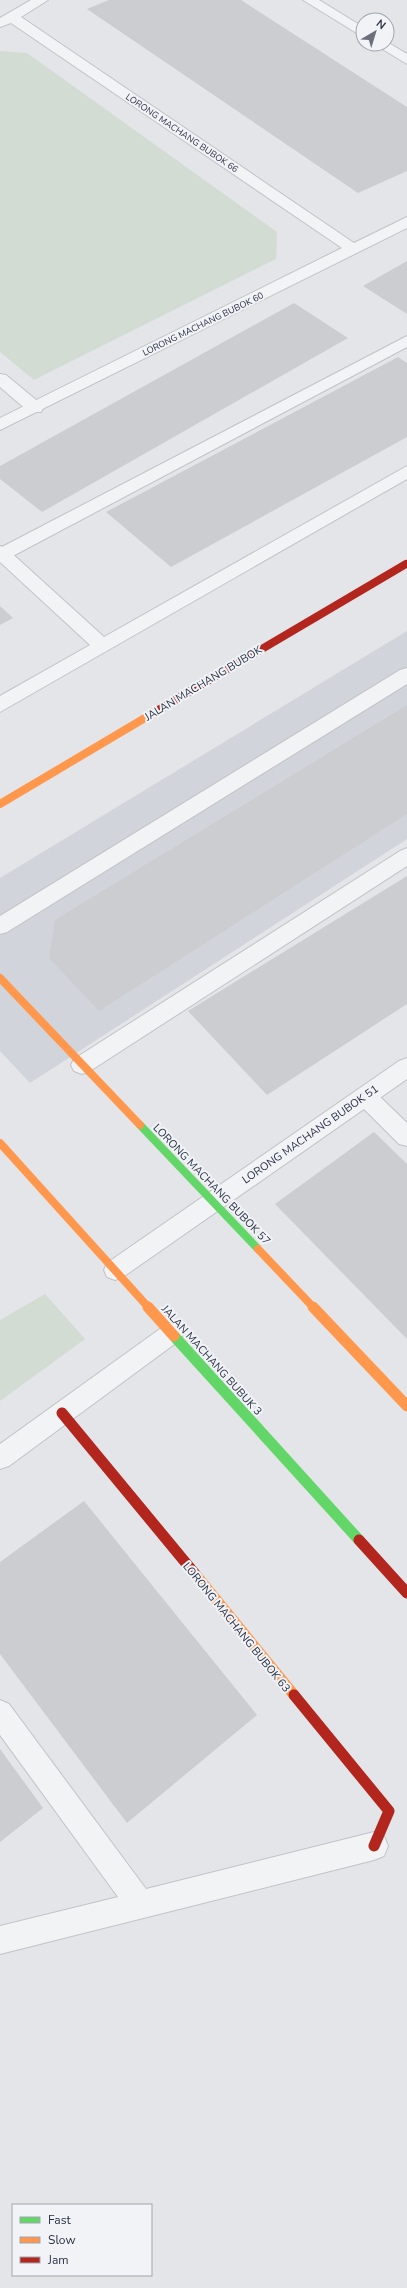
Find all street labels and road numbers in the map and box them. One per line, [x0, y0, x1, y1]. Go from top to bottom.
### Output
street label: LORONG MACHANG BUBOK 66 [123, 91, 241, 175]
street label: LORONG MACHANG BUBOK 60 [140, 289, 266, 359]
street label: JALAN MACHANG BUBOK [141, 642, 266, 725]
street label: LORONG MACHANG BUBOK 51 [239, 1082, 381, 1187]
street label: LORONG MACHANG BUBOK 57 [150, 1121, 274, 1248]
street label: JALAN MACHANG BUBUK 3 [157, 1301, 265, 1419]
street label: LORONG MACHANG BUBOK 63 [180, 1559, 294, 1695]

